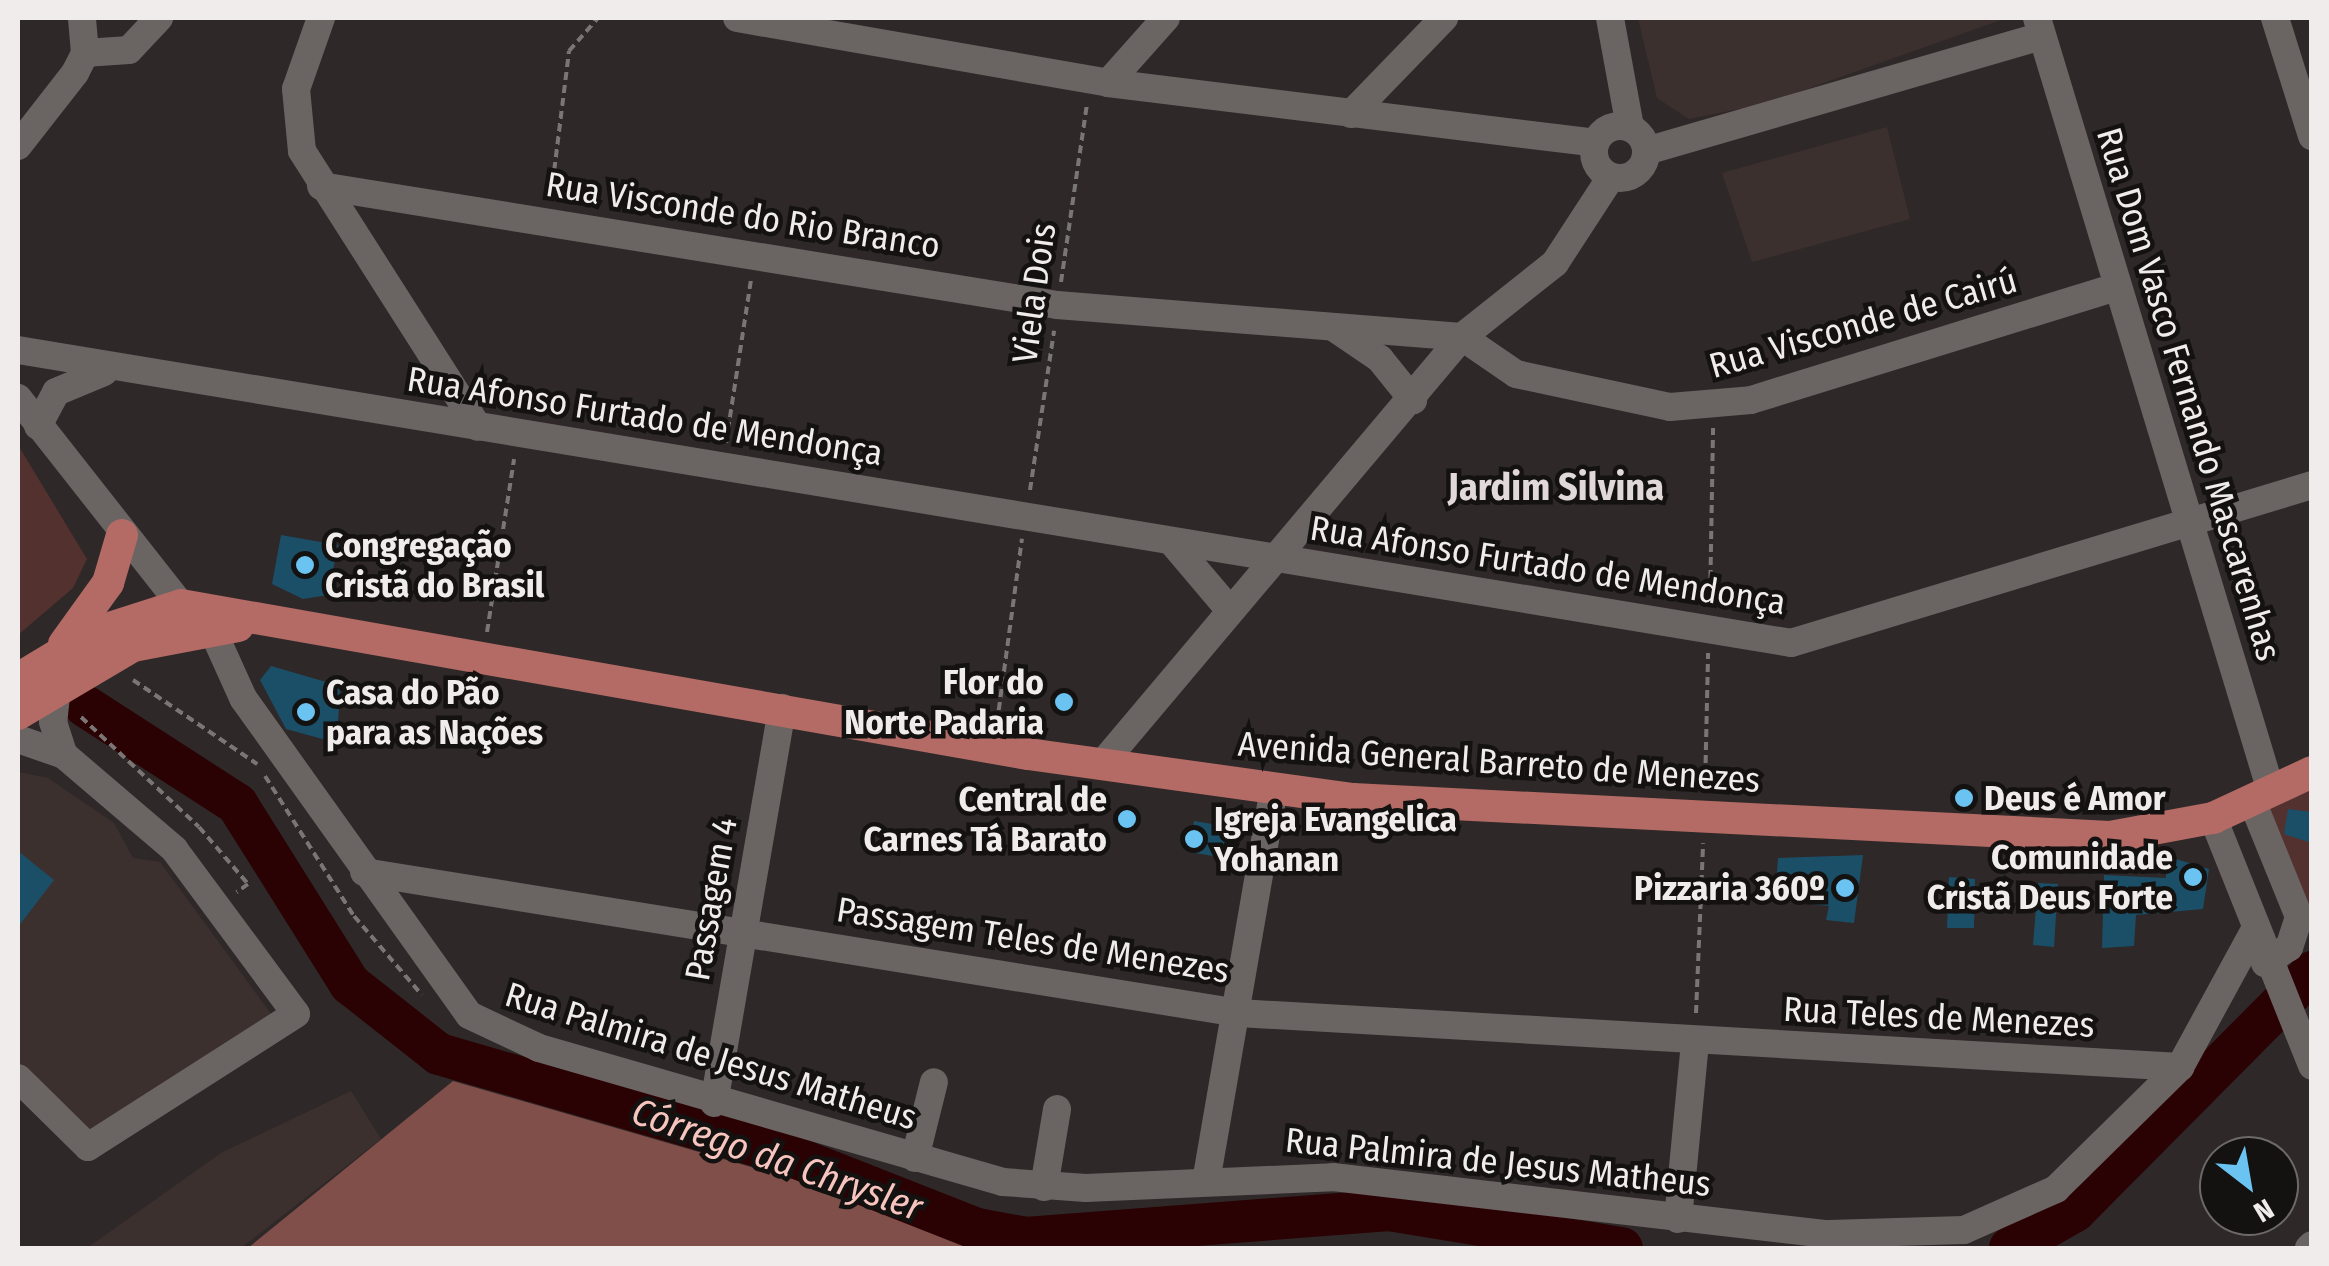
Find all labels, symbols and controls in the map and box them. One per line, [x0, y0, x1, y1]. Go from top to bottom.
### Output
street label: Rua Dom Vasco Fernando Mascarenhas [2088, 123, 2290, 665]
street label: Rua Visconde do Rio Branco [543, 163, 943, 267]
street label: Viela Dois [1003, 220, 1065, 366]
street label: Rua Visconde de Cairú [1704, 259, 2022, 387]
street label: Rua Afonso Furtado de Mendonça [404, 358, 886, 474]
district label: Jardim Silvina [1448, 465, 1664, 511]
street label: Rua Afonso Furtado de Mendonça [1307, 507, 1789, 623]
place label: Congregação Cristã do Brasil [325, 524, 544, 606]
marker: Congregação Cristã do Brasil [294, 554, 316, 576]
place label: Flor do Norte Padaria [844, 661, 1044, 743]
place label: Casa do Pão para as Nações [326, 671, 543, 753]
marker: Flor do Norte Padaria [1053, 691, 1075, 713]
marker: Casa do Pão para as Nações [295, 701, 317, 723]
street label: Avenida General Barreto de Menezes [1236, 723, 1762, 801]
place label: Deus é Amor [1984, 777, 2166, 819]
place label: Central de Carnes Tá Barato [864, 778, 1107, 860]
marker: Deus é Amor [1953, 787, 1975, 809]
place label: Igreja Evangelica Yohanan [1214, 798, 1457, 880]
marker: Central de Carnes Tá Barato [1116, 808, 1138, 830]
street label: Passagem 4 [676, 814, 746, 984]
marker: Igreja Evangelica Yohanan [1183, 828, 1205, 850]
place label: Comunidade Cristã Deus Forte [1927, 836, 2173, 918]
marker: Comunidade Cristã Deus Forte [2182, 866, 2204, 888]
place label: Pizzaria 360º [1634, 867, 1825, 909]
marker: Pizzaria 360º [1834, 877, 1856, 899]
street label: Passagem Teles de Menezes [834, 888, 1232, 992]
street label: Rua Palmira de Jesus Matheus [500, 973, 922, 1139]
street label: Rua Teles de Menezes [1782, 988, 2096, 1046]
water label: Córrego da Chrysler [626, 1089, 928, 1231]
street label: Rua Palmira de Jesus Matheus [1283, 1119, 1713, 1205]
north arrow [2199, 1136, 2299, 1236]
text: N [2248, 1192, 2279, 1229]

